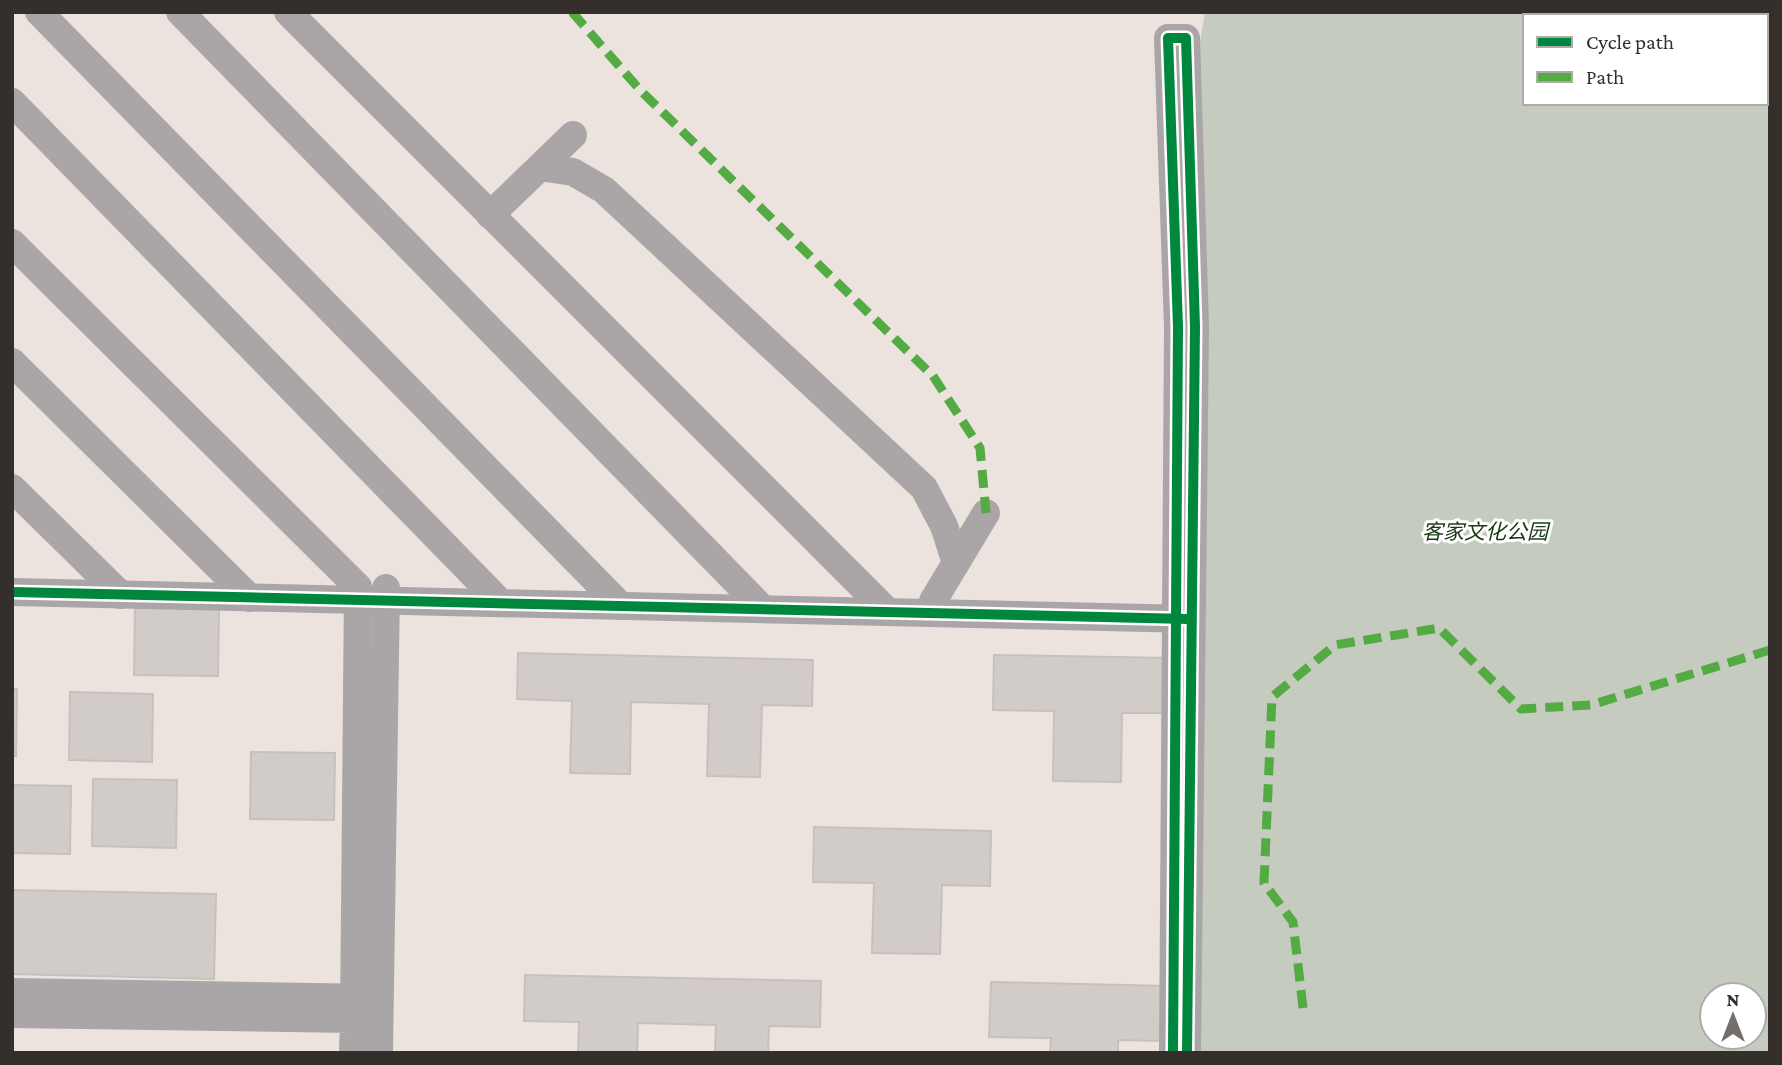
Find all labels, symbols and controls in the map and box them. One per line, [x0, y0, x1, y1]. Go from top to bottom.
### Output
legend [1523, 14, 1768, 105]
text: Cycle path [1586, 30, 1674, 54]
text: Path [1586, 65, 1624, 89]
park label: 客家文化公园 [1422, 520, 1551, 544]
north arrow [1698, 981, 1768, 1051]
text: N [1727, 989, 1740, 1010]

